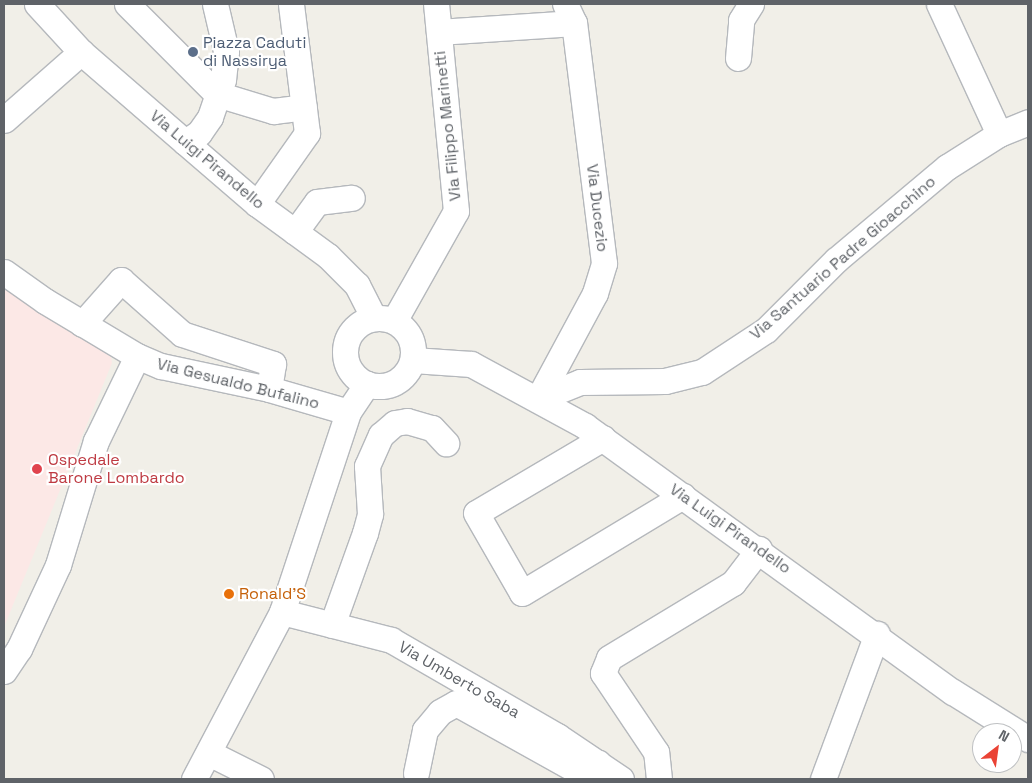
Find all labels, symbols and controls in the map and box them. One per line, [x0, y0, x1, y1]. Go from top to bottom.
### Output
place label: Piazza Caduti di Nassirya [203, 33, 306, 71]
marker: Piazza Caduti di Nassirya [187, 46, 199, 58]
street label: Via Filippo Marinetti [431, 50, 465, 202]
street label: Via Luigi Pirandello [146, 106, 268, 214]
street label: Via Ducezio [582, 163, 612, 253]
street label: Via Santuario Padre Gioacchino [746, 172, 940, 344]
street label: Via Gesualdo Bufalino [155, 355, 321, 413]
place label: Ospedale Barone Lombardo [48, 450, 185, 488]
marker: Ospedale Barone Lombardo [30, 462, 44, 476]
street label: Via Luigi Pirandello [666, 480, 794, 578]
place label: Ronald'S [239, 584, 306, 604]
marker: Ronald'S [223, 588, 235, 600]
street label: Via Umberto Saba [395, 637, 523, 723]
north arrow [972, 723, 1022, 773]
text: N [995, 726, 1013, 746]

